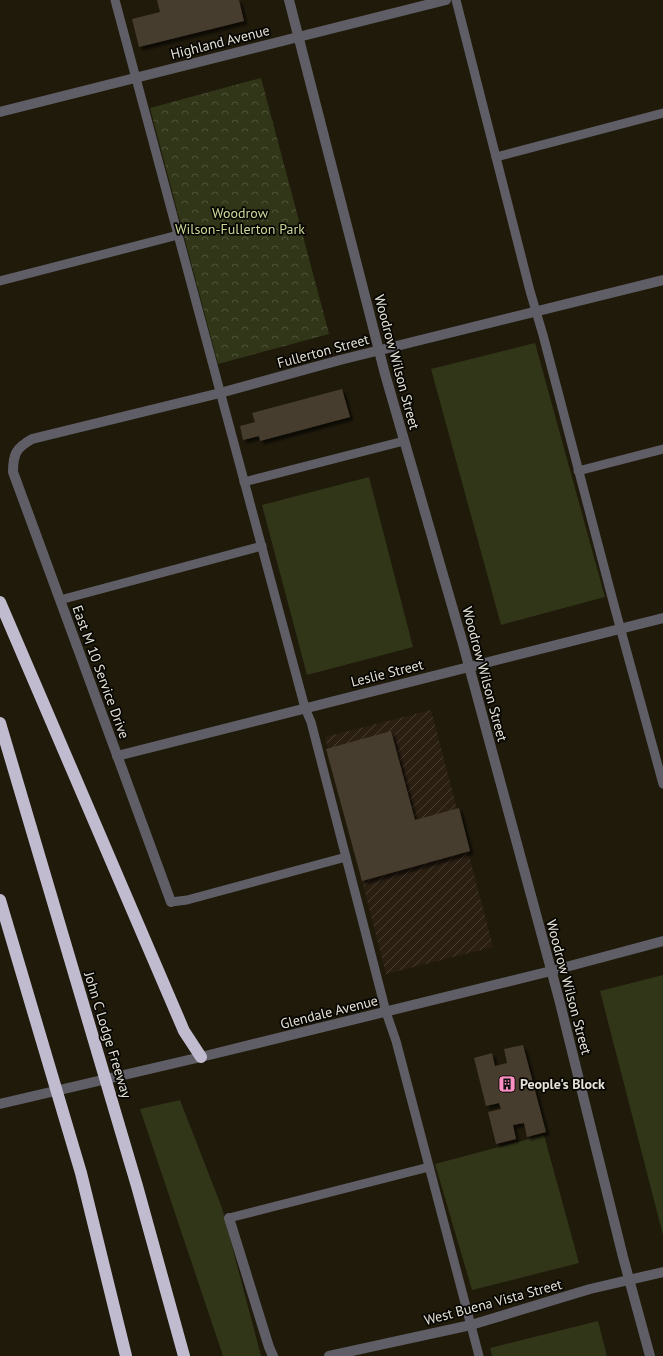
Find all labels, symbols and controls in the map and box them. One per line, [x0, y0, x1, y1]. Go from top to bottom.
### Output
street label: Highland Avenue [169, 21, 271, 63]
park label: Woodrow Wilson-Fullerton Park [175, 204, 305, 238]
street label: Woodrow Wilson Street [370, 293, 424, 432]
street label: Fullerton Street [275, 330, 371, 372]
street label: East M 10 Service Drive [68, 603, 134, 741]
street label: Woodrow Wilson Street [458, 605, 512, 744]
street label: Leslie Street [349, 655, 425, 691]
street label: Woodrow Wilson Street [542, 918, 596, 1057]
street label: John C Lodge Freeway [80, 969, 136, 1101]
street label: Glendale Avenue [278, 991, 380, 1033]
building icon: People's Block [497, 1074, 517, 1094]
place label: People's Block [520, 1075, 605, 1093]
street label: West Buena Vista Street [422, 1275, 564, 1329]

